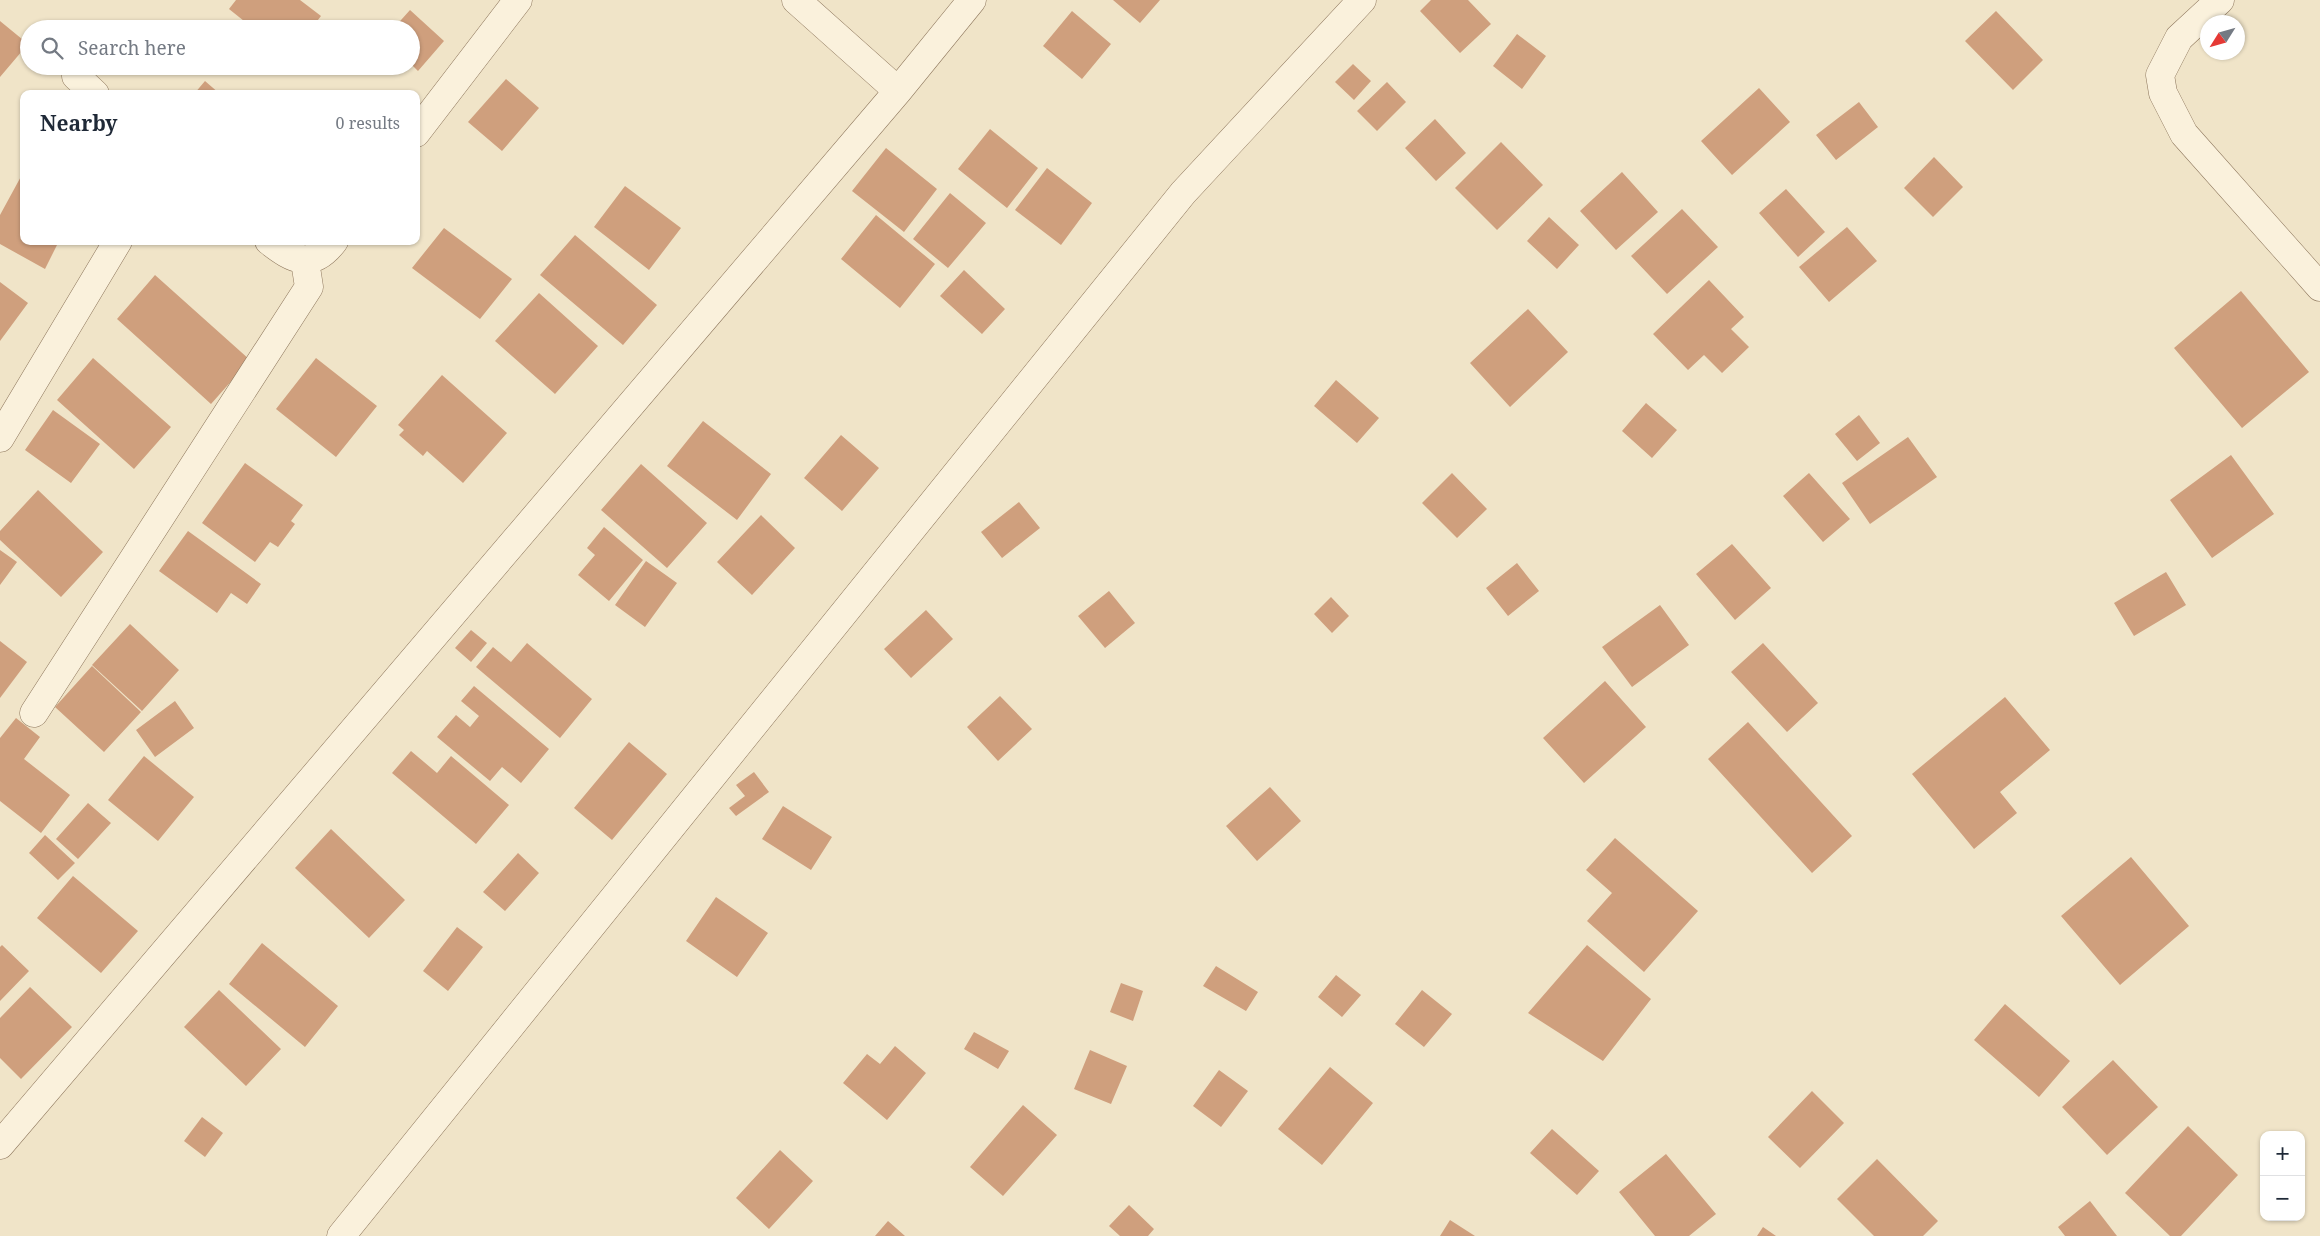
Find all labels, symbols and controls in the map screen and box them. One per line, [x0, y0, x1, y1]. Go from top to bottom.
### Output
north arrow [2200, 15, 2245, 60]
search box [20, 20, 420, 75]
icon: search [38, 34, 66, 62]
text: Search here [78, 35, 186, 61]
text: Nearby [40, 109, 118, 137]
text: 0 results [336, 112, 400, 134]
map controls [2260, 1131, 2305, 1221]
button: + [2260, 1131, 2305, 1176]
button: − [2260, 1176, 2305, 1221]

